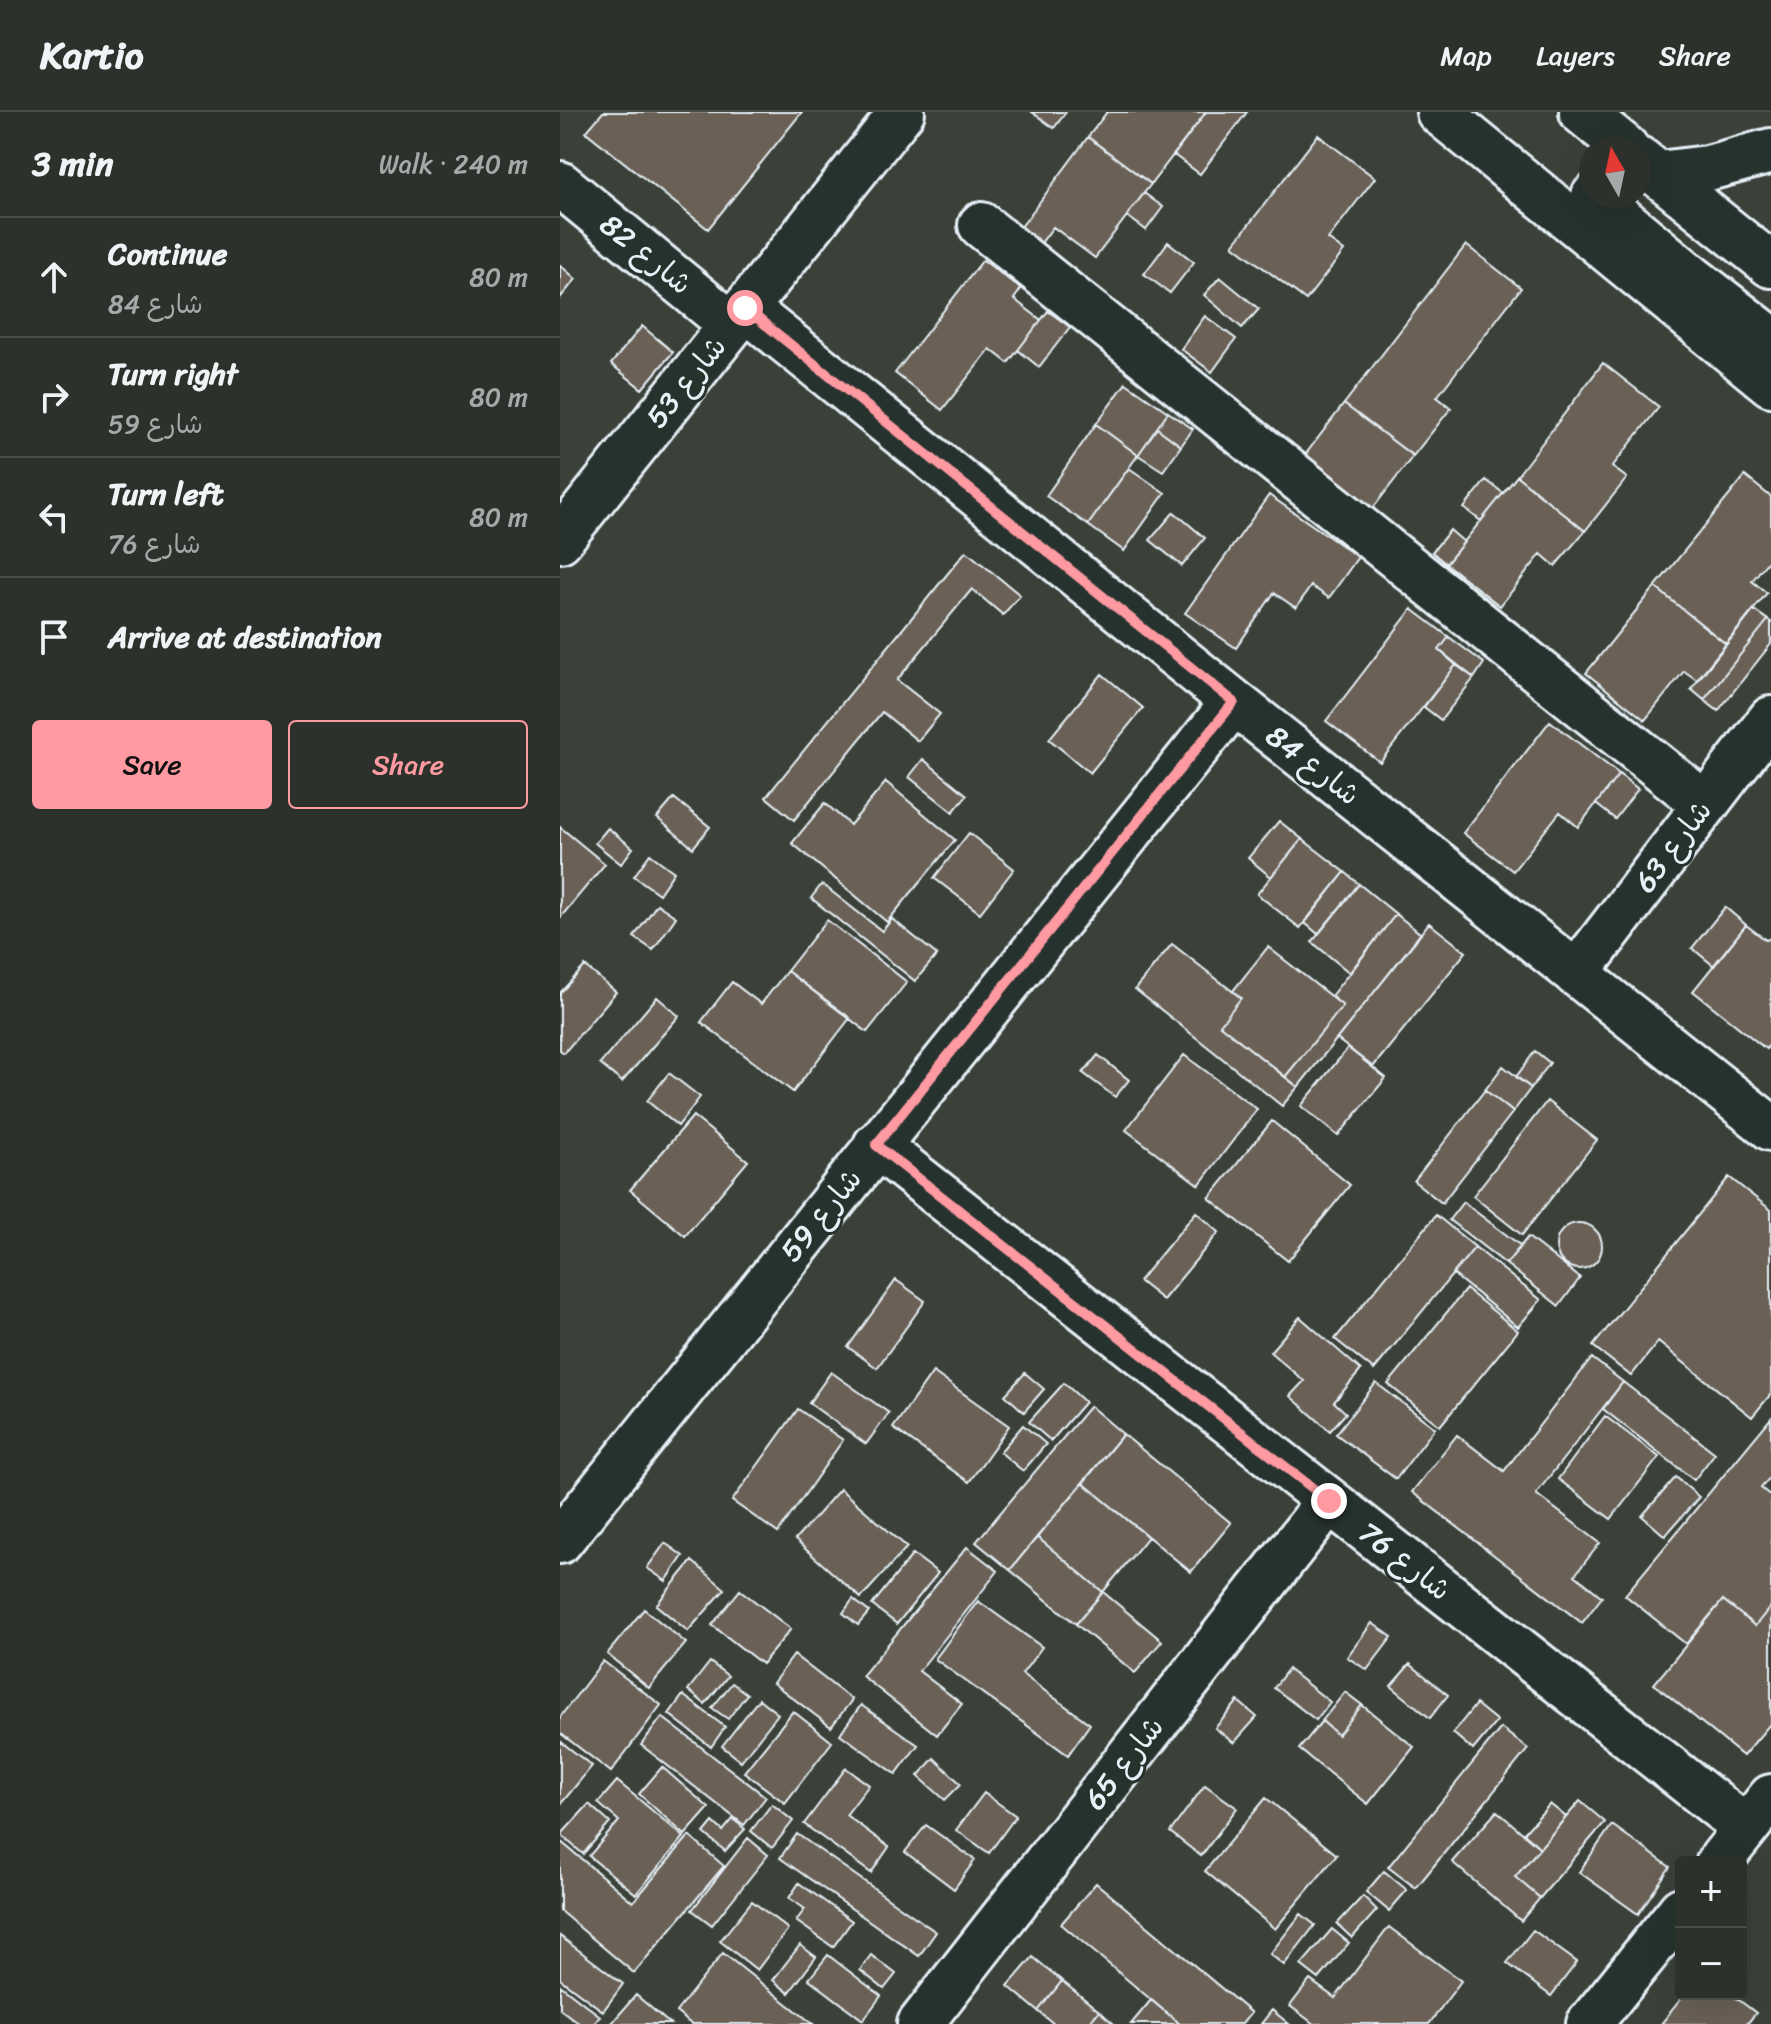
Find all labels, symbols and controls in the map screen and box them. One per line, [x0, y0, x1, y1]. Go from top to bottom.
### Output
text: Kartio [40, 22, 144, 89]
text: Map [1440, 31, 1492, 80]
text: Layers [1536, 31, 1615, 80]
text: Share [1659, 31, 1731, 80]
text: 3 min [32, 134, 113, 194]
north arrow [1579, 136, 1651, 208]
text: Walk · 240 m [379, 141, 528, 187]
street label: شارع 82 [587, 199, 705, 309]
text: Continue [108, 227, 227, 281]
text: 80 m [469, 254, 528, 300]
icon: ahead [32, 255, 76, 299]
text: شارع 84 [108, 281, 203, 327]
route start [727, 290, 763, 326]
street label: شارع 53 [631, 323, 741, 441]
text: Turn right [108, 347, 238, 401]
text: 80 m [469, 374, 528, 420]
icon: right [32, 375, 76, 419]
text: شارع 59 [108, 401, 203, 447]
text: Turn left [108, 467, 224, 521]
text: 80 m [469, 494, 528, 540]
icon: left [32, 495, 76, 539]
text: شارع 76 [108, 521, 201, 567]
text: Arrive at destination [108, 610, 382, 664]
icon: arrive [32, 615, 76, 659]
street label: شارع 84 [1253, 710, 1373, 820]
button: Save [32, 720, 272, 809]
button: Share [288, 720, 528, 809]
street label: شارع 63 [1619, 787, 1727, 905]
street label: شارع 59 [766, 1155, 876, 1275]
route end [1311, 1483, 1347, 1519]
street label: شارع 76 [1346, 1507, 1464, 1615]
street label: شارع 65 [1069, 1704, 1179, 1822]
map controls [1675, 1856, 1747, 2000]
button: + [1675, 1856, 1747, 1928]
button: − [1675, 1928, 1747, 2000]

